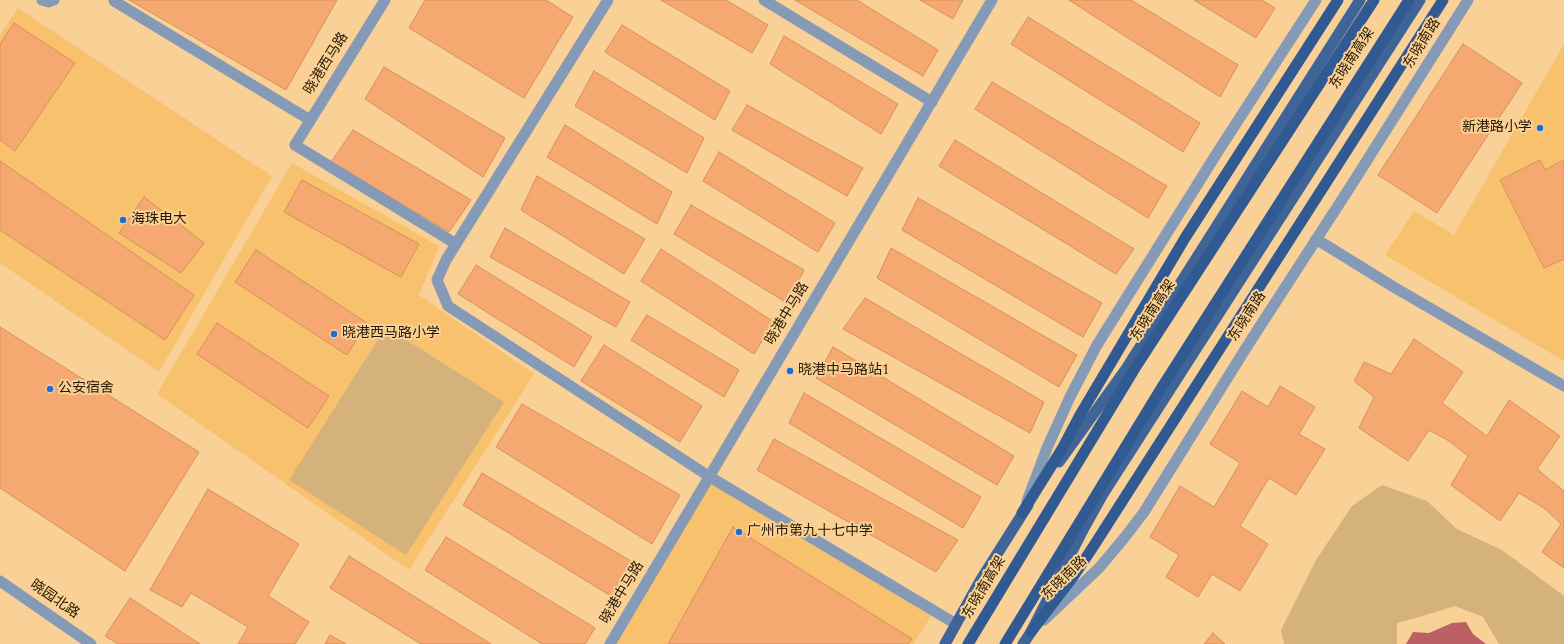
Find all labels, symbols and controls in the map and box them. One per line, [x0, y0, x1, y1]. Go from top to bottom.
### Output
street label: 东晓南路 [1401, 16, 1445, 72]
street label: 东晓南高架 [1327, 25, 1379, 93]
street label: 晓港西马路 [301, 30, 353, 98]
place label: 新港路小学 [1462, 120, 1532, 136]
marker: 新港路小学 [1535, 123, 1545, 133]
place label: 海珠电大 [131, 212, 187, 228]
marker: 海珠电大 [118, 215, 128, 225]
street label: 东晓南高架 [1128, 277, 1180, 345]
street label: 晓港中马路 [763, 280, 813, 348]
street label: 东晓南路 [1226, 289, 1270, 345]
place label: 晓港西马路小学 [342, 326, 440, 342]
marker: 晓港西马路小学 [329, 329, 339, 339]
place label: 晓港中马路站1 [798, 363, 889, 379]
marker: 晓港中马路站1 [785, 366, 795, 376]
place label: 公安宿舍 [58, 381, 114, 397]
marker: 公安宿舍 [45, 384, 55, 394]
place label: 广州市第九十七中学 [747, 524, 873, 540]
marker: 广州市第九十七中学 [734, 527, 744, 537]
street label: 东晓南高架 [960, 554, 1010, 622]
street label: 东晓南路 [1039, 554, 1091, 604]
street label: 晓港中马路 [598, 559, 648, 627]
street label: 晓园北路 [26, 577, 82, 623]

